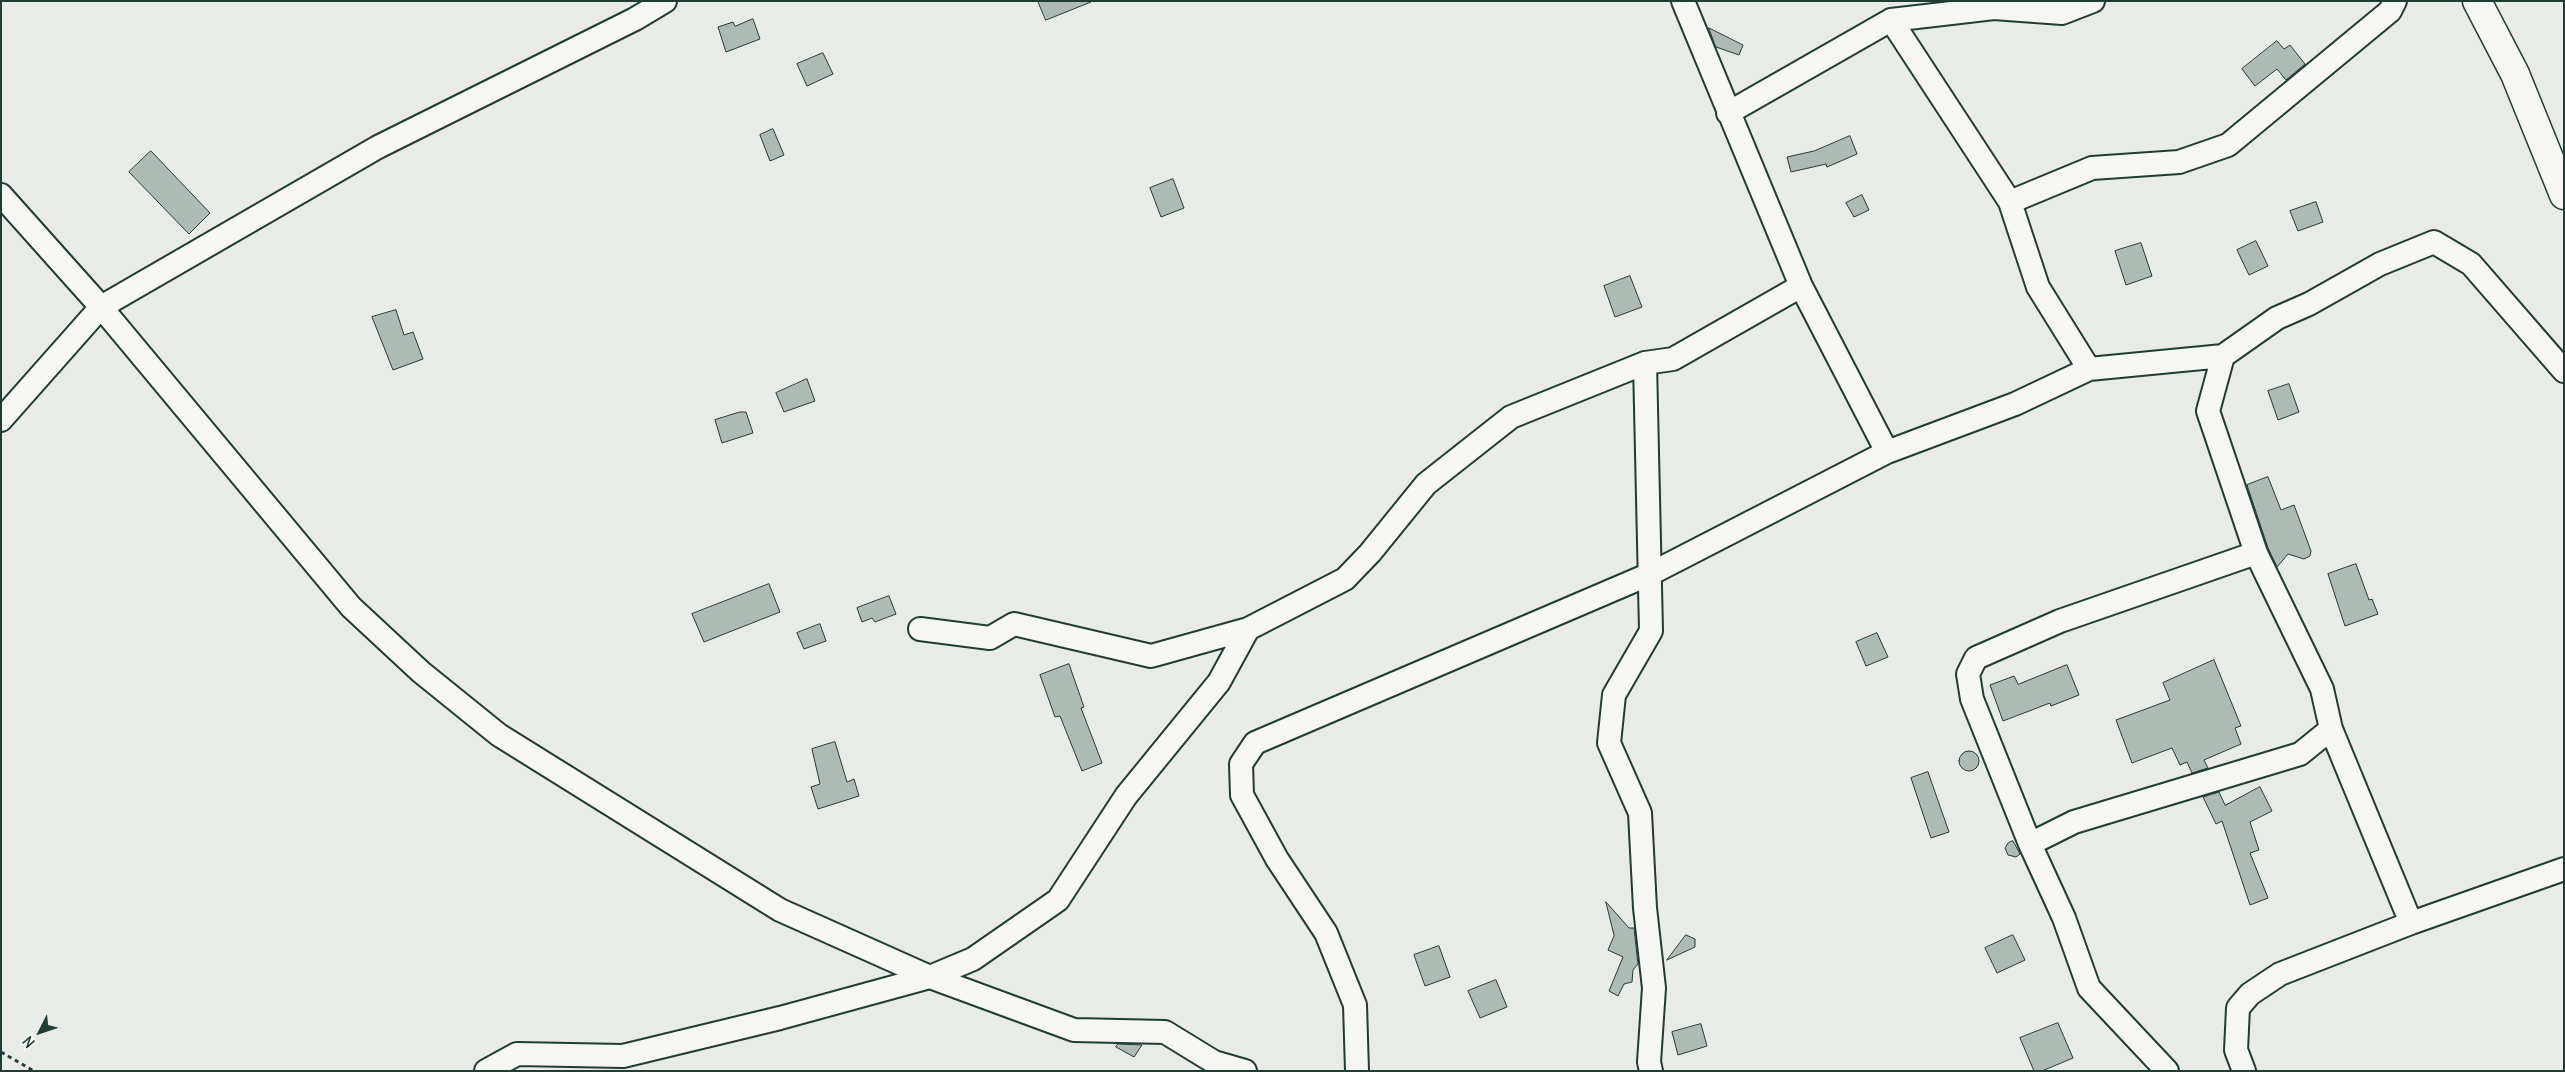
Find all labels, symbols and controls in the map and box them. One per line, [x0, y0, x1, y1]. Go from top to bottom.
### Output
north arrow [15, 1007, 65, 1057]
text: N [19, 1032, 39, 1051]

